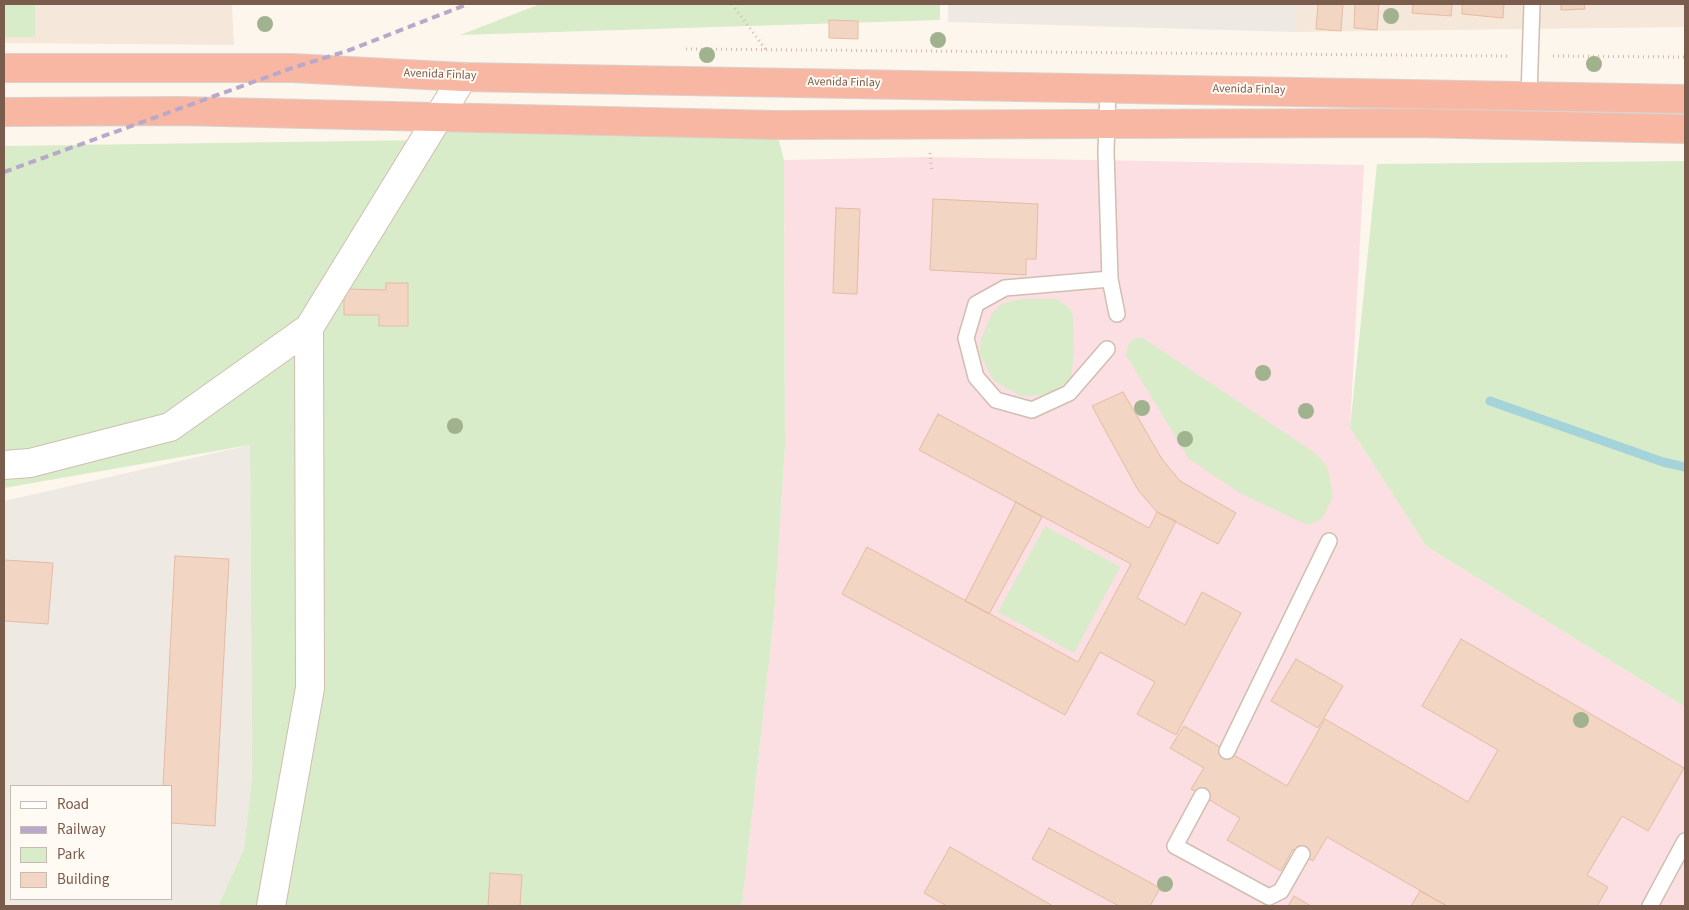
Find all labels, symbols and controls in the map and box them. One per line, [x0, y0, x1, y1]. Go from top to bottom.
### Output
street label: Avenida Finlay [403, 67, 477, 83]
street label: Avenida Finlay [808, 75, 880, 91]
street label: Avenida Finlay [1213, 82, 1285, 98]
legend [10, 785, 172, 900]
text: Road [57, 794, 89, 815]
text: Railway [57, 819, 106, 840]
text: Park [57, 844, 85, 865]
text: Building [57, 869, 109, 890]

